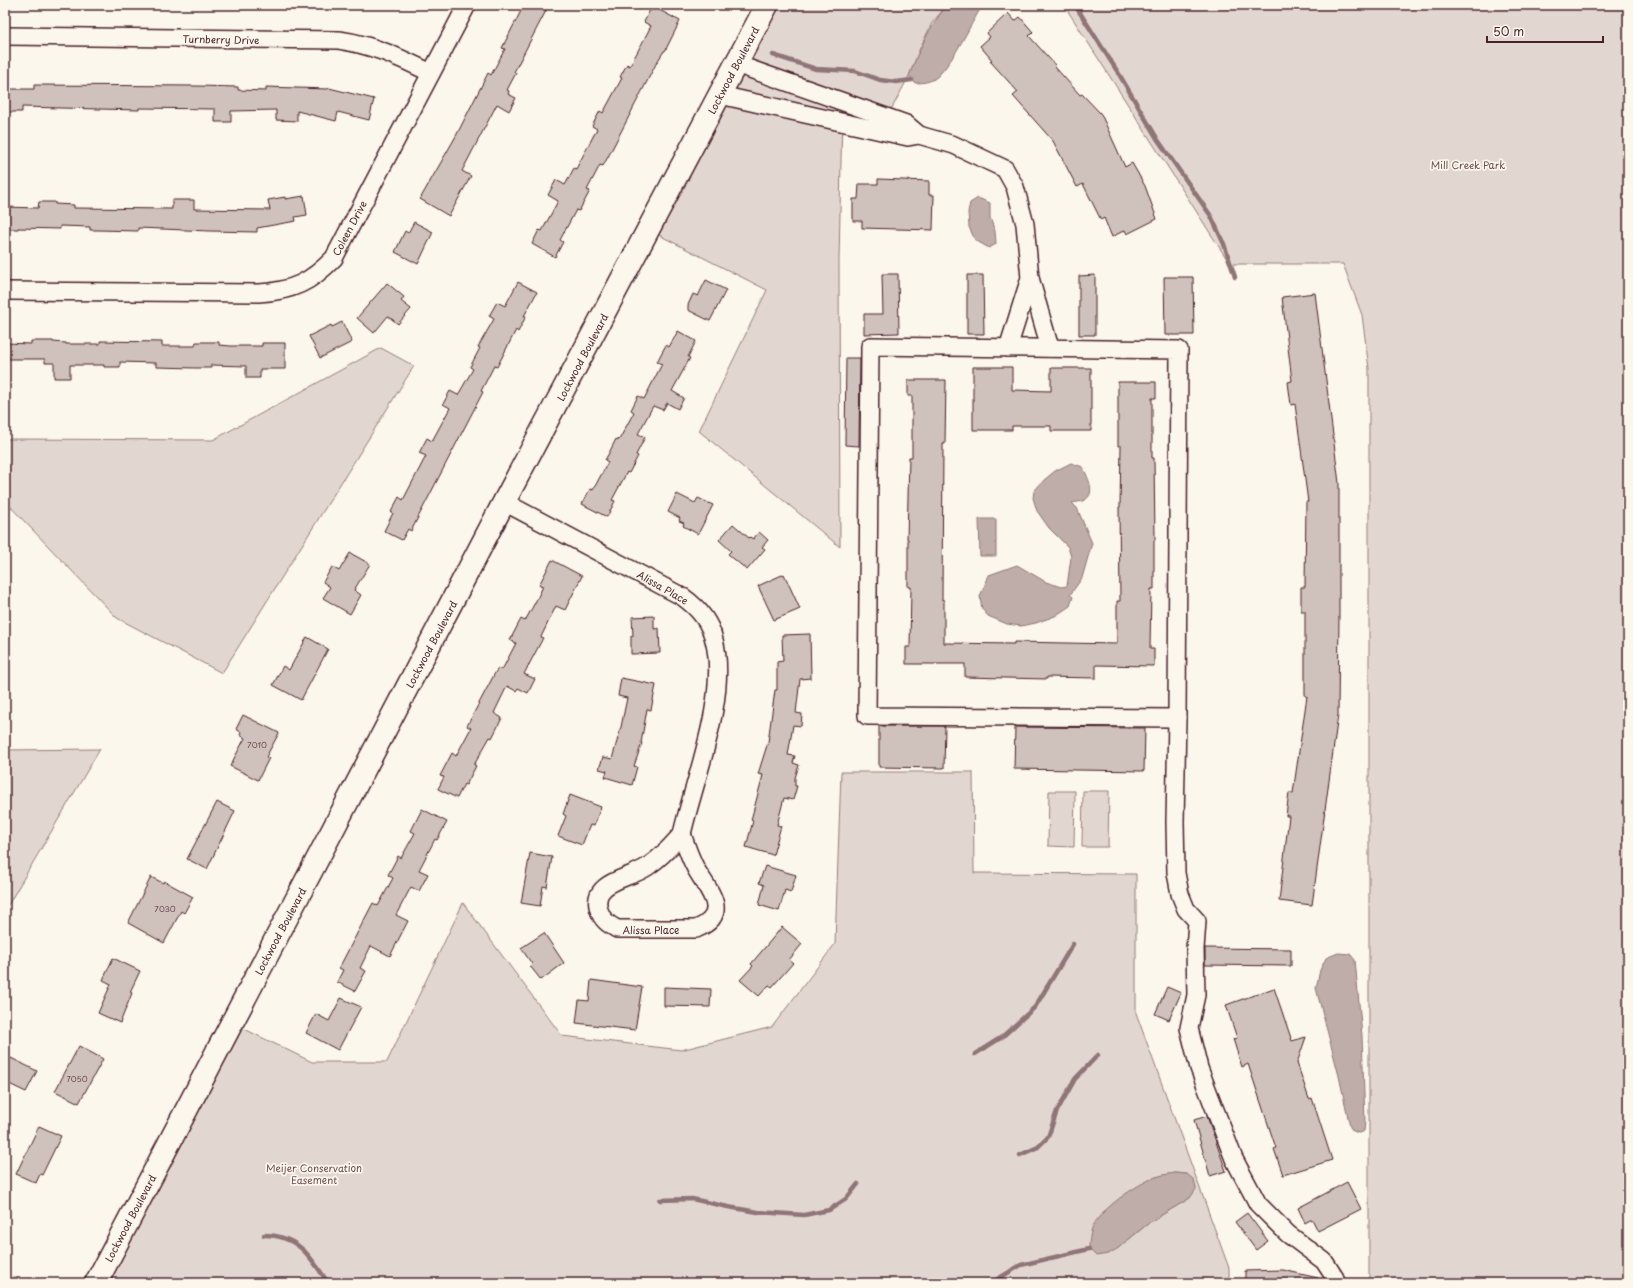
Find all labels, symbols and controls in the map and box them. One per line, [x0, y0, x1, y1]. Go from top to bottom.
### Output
scale bar [1487, 18, 1603, 44]
text: 50 m [1493, 22, 1524, 40]
street label: Lockwood Boulevard [704, 24, 762, 116]
street label: Turnberry Drive [182, 31, 260, 47]
park label: Mill Creek Park [1431, 157, 1505, 172]
street label: Coleen Drive [328, 198, 370, 258]
street label: Lockwood Boulevard [553, 311, 611, 403]
street label: Alissa Place [635, 566, 691, 608]
street label: Lockwood Boulevard [402, 598, 460, 690]
house number: 7010 [247, 739, 267, 751]
street label: Lockwood Boulevard [251, 885, 309, 977]
house number: 7030 [154, 903, 176, 915]
street label: Alissa Place [623, 922, 679, 937]
house number: 7050 [66, 1073, 88, 1085]
park label: Meijer Conservation Easement [266, 1160, 362, 1187]
street label: Lockwood Boulevard [101, 1172, 159, 1264]

